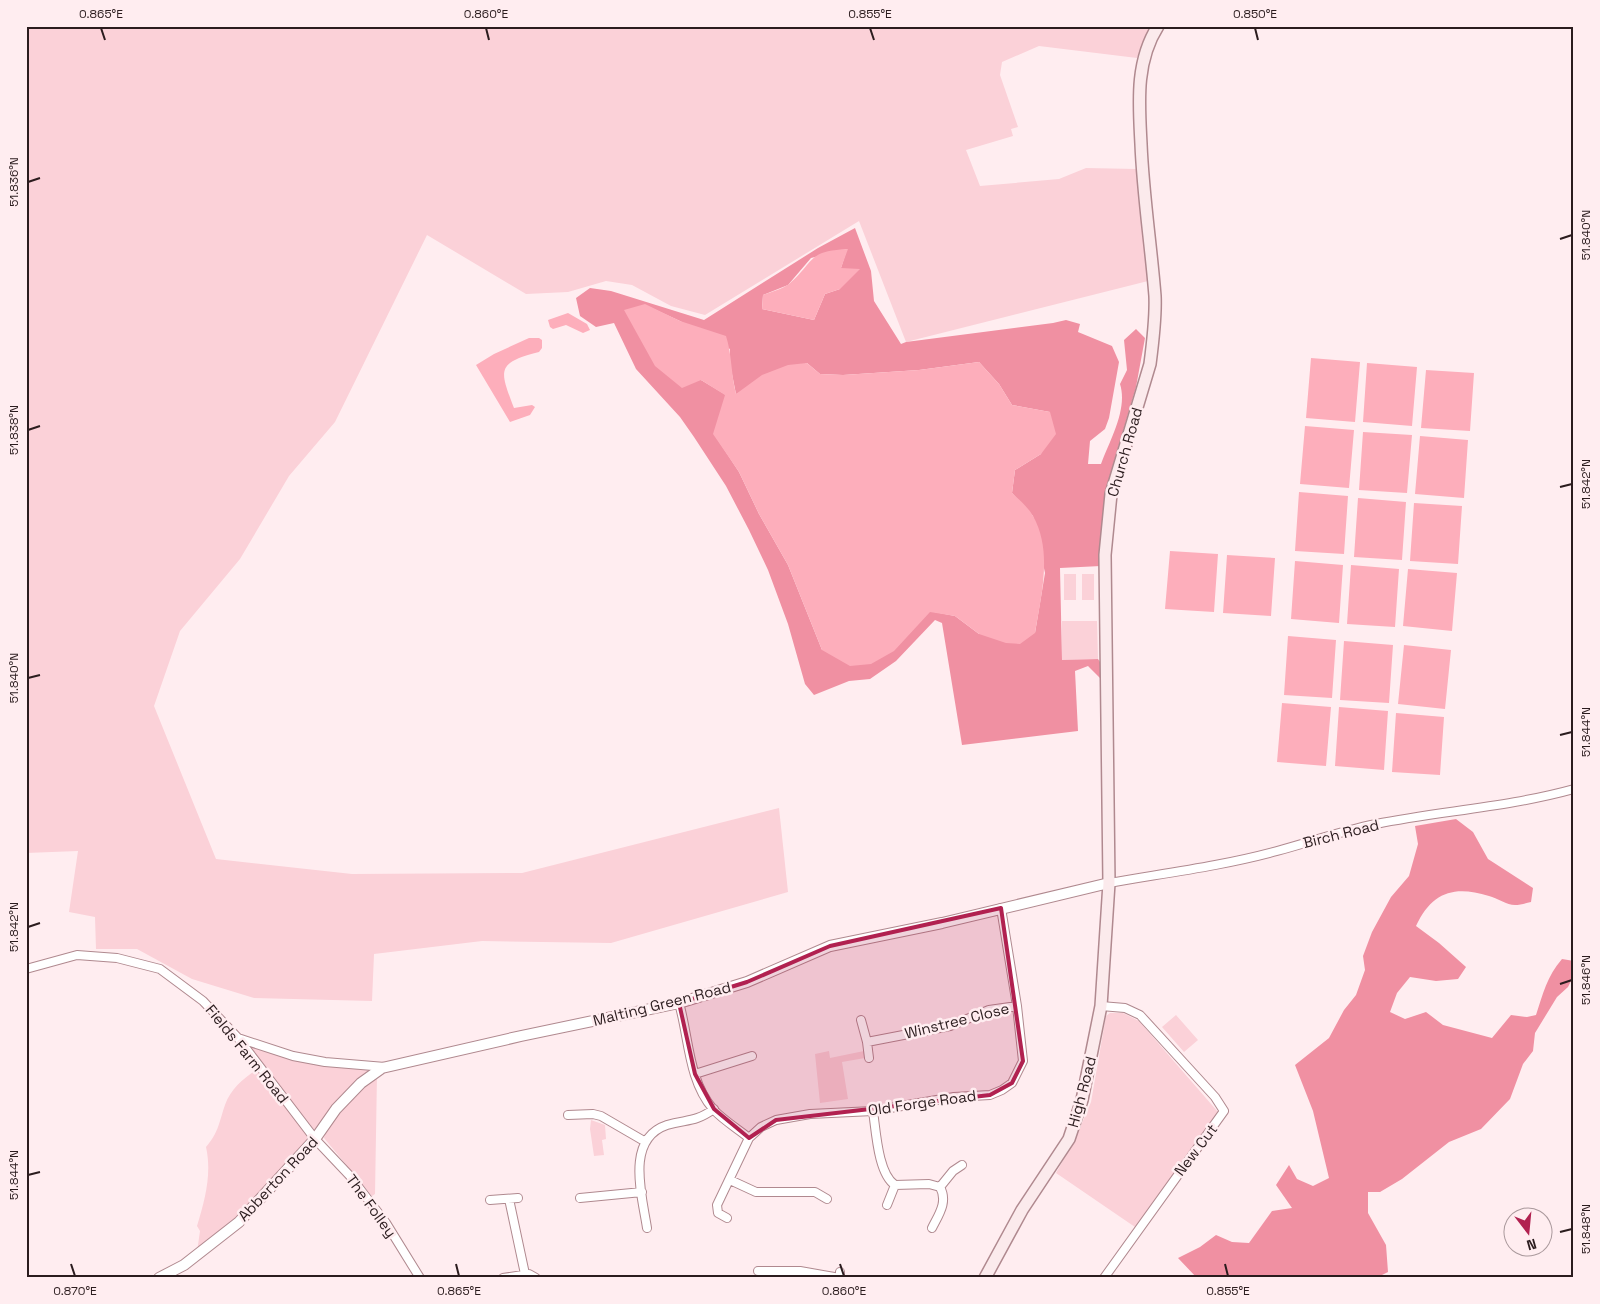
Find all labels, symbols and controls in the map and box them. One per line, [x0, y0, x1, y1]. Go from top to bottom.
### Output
text: 0.865°E [79, 6, 123, 22]
text: 0.860°E [464, 6, 508, 22]
text: 0.855°E [848, 6, 892, 22]
text: 0.850°E [1233, 6, 1277, 22]
text: 51.836°N [6, 157, 22, 207]
text: 51.840°N [1578, 210, 1594, 260]
text: 51.838°N [6, 405, 22, 455]
street label: Church Road [1103, 405, 1146, 499]
text: 51.842°N [1578, 459, 1594, 509]
text: 51.840°N [6, 653, 22, 703]
text: 51.844°N [1578, 707, 1594, 757]
street label: Birch Road [1301, 815, 1381, 852]
text: 51.842°N [6, 902, 22, 952]
text: 51.846°N [1578, 955, 1594, 1005]
street label: Malting Green Road [591, 977, 733, 1030]
street label: Winstree Close [903, 998, 1011, 1043]
street label: Fields Farm Road [202, 1000, 293, 1107]
street label: High Road [1063, 1054, 1100, 1130]
street label: Old Forge Road [867, 1086, 977, 1120]
street label: New Cut [1170, 1120, 1221, 1179]
street label: Abberton Road [233, 1132, 322, 1225]
text: 51.844°N [6, 1150, 22, 1200]
street label: The Folley [342, 1170, 401, 1241]
text: 51.848°N [1578, 1204, 1594, 1254]
north arrow [1502, 1206, 1552, 1256]
text: N [1525, 1235, 1539, 1254]
text: 0.870°E [53, 1283, 97, 1299]
text: 0.865°E [437, 1283, 481, 1299]
text: 0.860°E [822, 1283, 866, 1299]
text: 0.855°E [1206, 1283, 1250, 1299]

